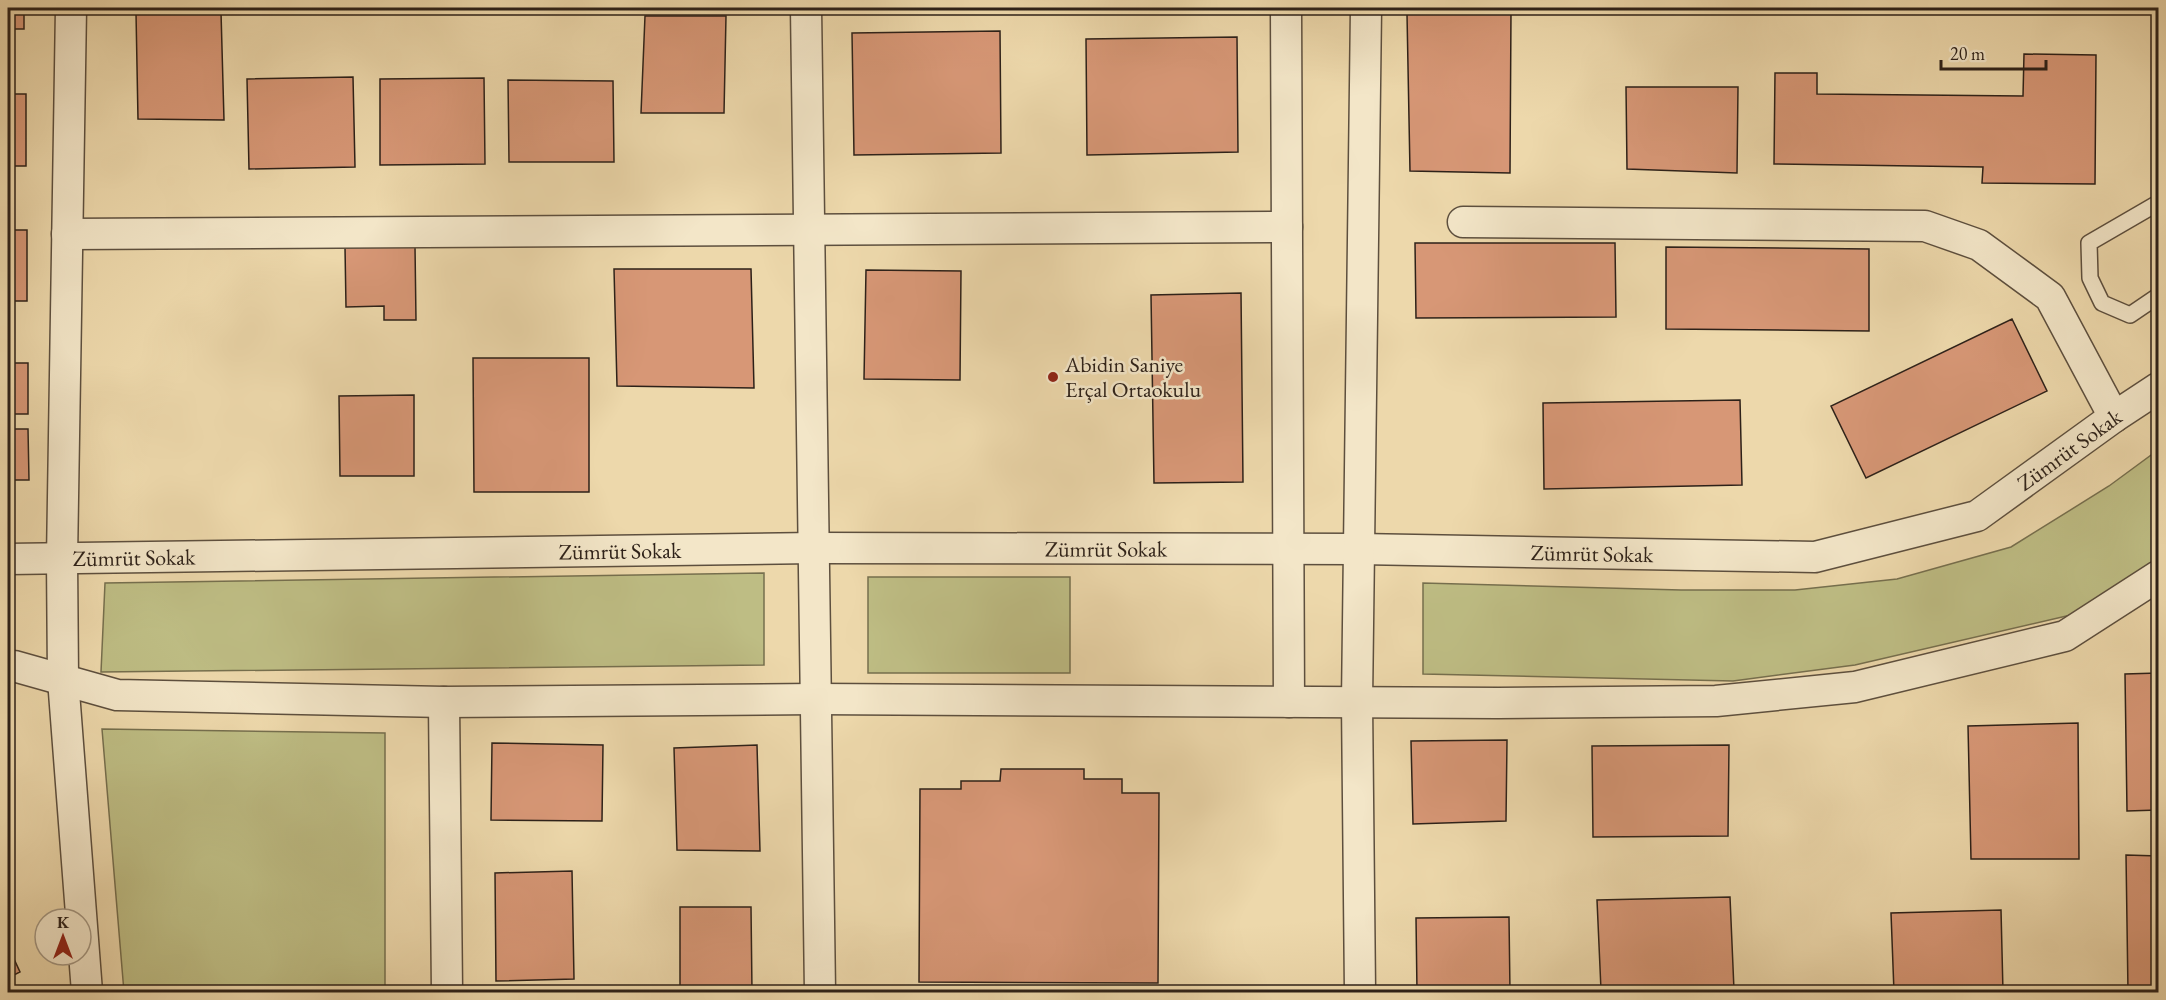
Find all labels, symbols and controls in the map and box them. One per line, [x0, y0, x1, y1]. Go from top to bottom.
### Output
scale bar [1941, 33, 2046, 71]
text: 20 m [1950, 42, 1985, 65]
place label: Abidin Saniye Erçal Ortaokulu [1064, 350, 1201, 404]
marker: Abidin Saniye Erçal Ortaokulu [1046, 370, 1060, 384]
street label: Zümrüt Sokak [2011, 402, 2128, 497]
street label: Zümrüt Sokak [1045, 534, 1168, 564]
street label: Zümrüt Sokak [558, 536, 682, 566]
street label: Zümrüt Sokak [1530, 538, 1654, 569]
street label: Zümrüt Sokak [73, 542, 196, 573]
north arrow [33, 907, 93, 967]
text: K [57, 912, 70, 933]

